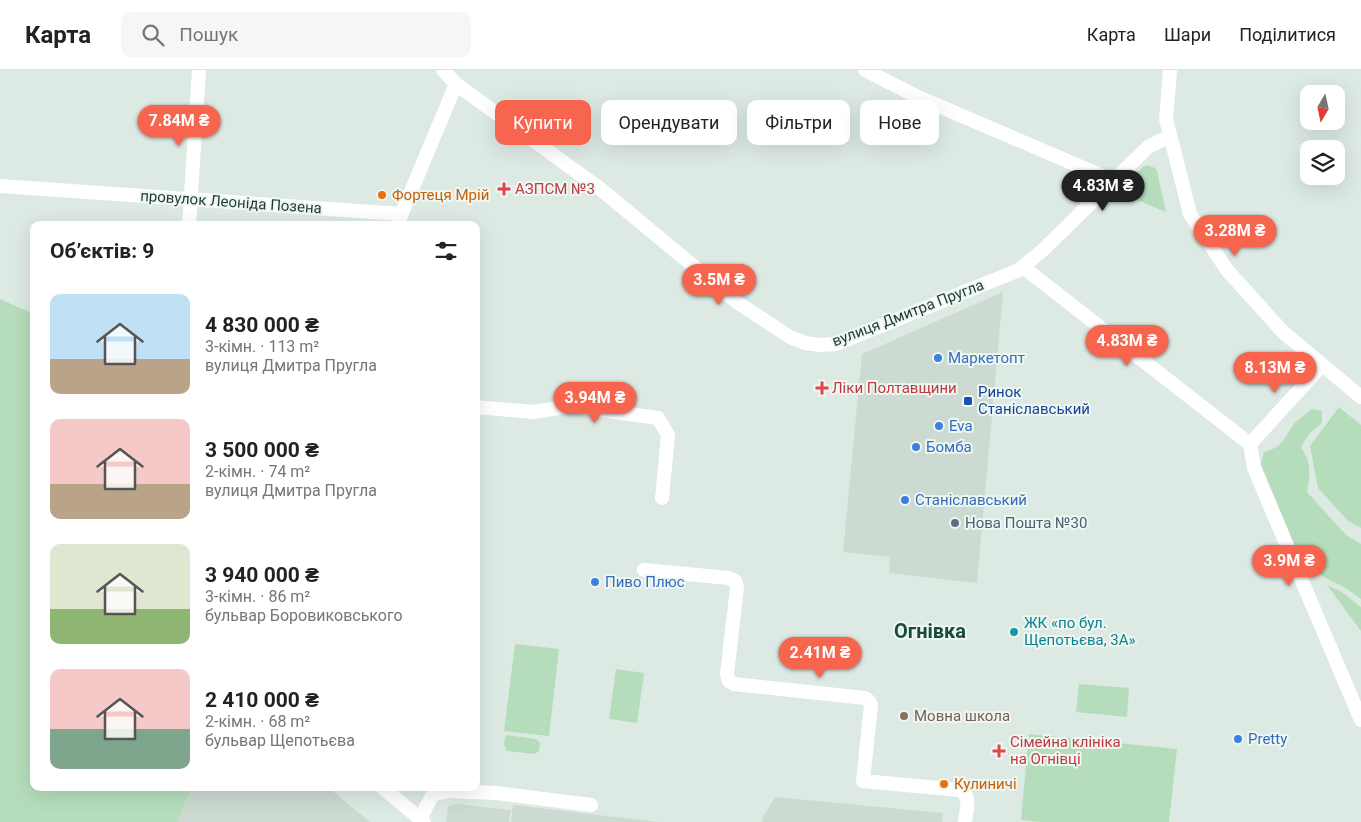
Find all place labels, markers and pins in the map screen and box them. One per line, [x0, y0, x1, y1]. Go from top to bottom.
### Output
pin: 7.84M ₴ [133, 104, 225, 147]
pin: 4.83M ₴ [1057, 170, 1149, 212]
place label: АЗПСМ №3 [515, 180, 595, 198]
marker: АЗПСМ №3 [497, 182, 511, 196]
place label: Фортеця Мрій [392, 186, 489, 204]
marker: Фортеця Мрій [376, 189, 388, 201]
pin: 3.28M ₴ [1189, 214, 1281, 257]
pin: 3.5M ₴ [678, 264, 760, 306]
pin: 4.83M ₴ [1081, 324, 1173, 367]
place label: Маркетопт [948, 349, 1025, 367]
marker: Маркетопт [932, 352, 944, 364]
pin: 8.13M ₴ [1229, 352, 1321, 394]
place label: Ліки Полтавщини [832, 379, 957, 397]
pin: 3.94M ₴ [549, 382, 641, 424]
marker: Ліки Полтавщини [816, 382, 828, 394]
place label: Ринок Станіславський [978, 383, 1090, 418]
marker: Ринок Станіславський [962, 395, 974, 407]
place label: Eva [949, 417, 973, 435]
marker: Eva [933, 420, 945, 432]
place label: Бомба [926, 438, 972, 456]
marker: Бомба [910, 441, 922, 453]
place label: Станіславський [915, 491, 1027, 509]
marker: Станіславський [899, 494, 911, 506]
place label: Нова Пошта №30 [965, 514, 1087, 532]
marker: Нова Пошта №30 [949, 517, 961, 529]
pin: 3.9M ₴ [1248, 544, 1330, 587]
place label: Пиво Плюс [605, 573, 685, 591]
marker: Пиво Плюс [589, 576, 601, 588]
place label: ЖК «по бул. Щепотьєва, 3А» [1024, 614, 1136, 649]
marker: ЖК «по бул. Щепотьєва, 3А» [1008, 626, 1020, 638]
pin: 2.41M ₴ [774, 636, 866, 679]
place label: Мовна школа [914, 707, 1010, 725]
marker: Мовна школа [898, 710, 910, 722]
place label: Pretty [1248, 730, 1287, 748]
place label: Сімейна клініка на Огнівці [1010, 733, 1121, 768]
marker: Pretty [1232, 733, 1244, 745]
marker: Сімейна клініка на Огнівці [992, 744, 1006, 758]
place label: Кулиничі [954, 775, 1017, 793]
marker: Кулиничі [938, 778, 950, 790]

